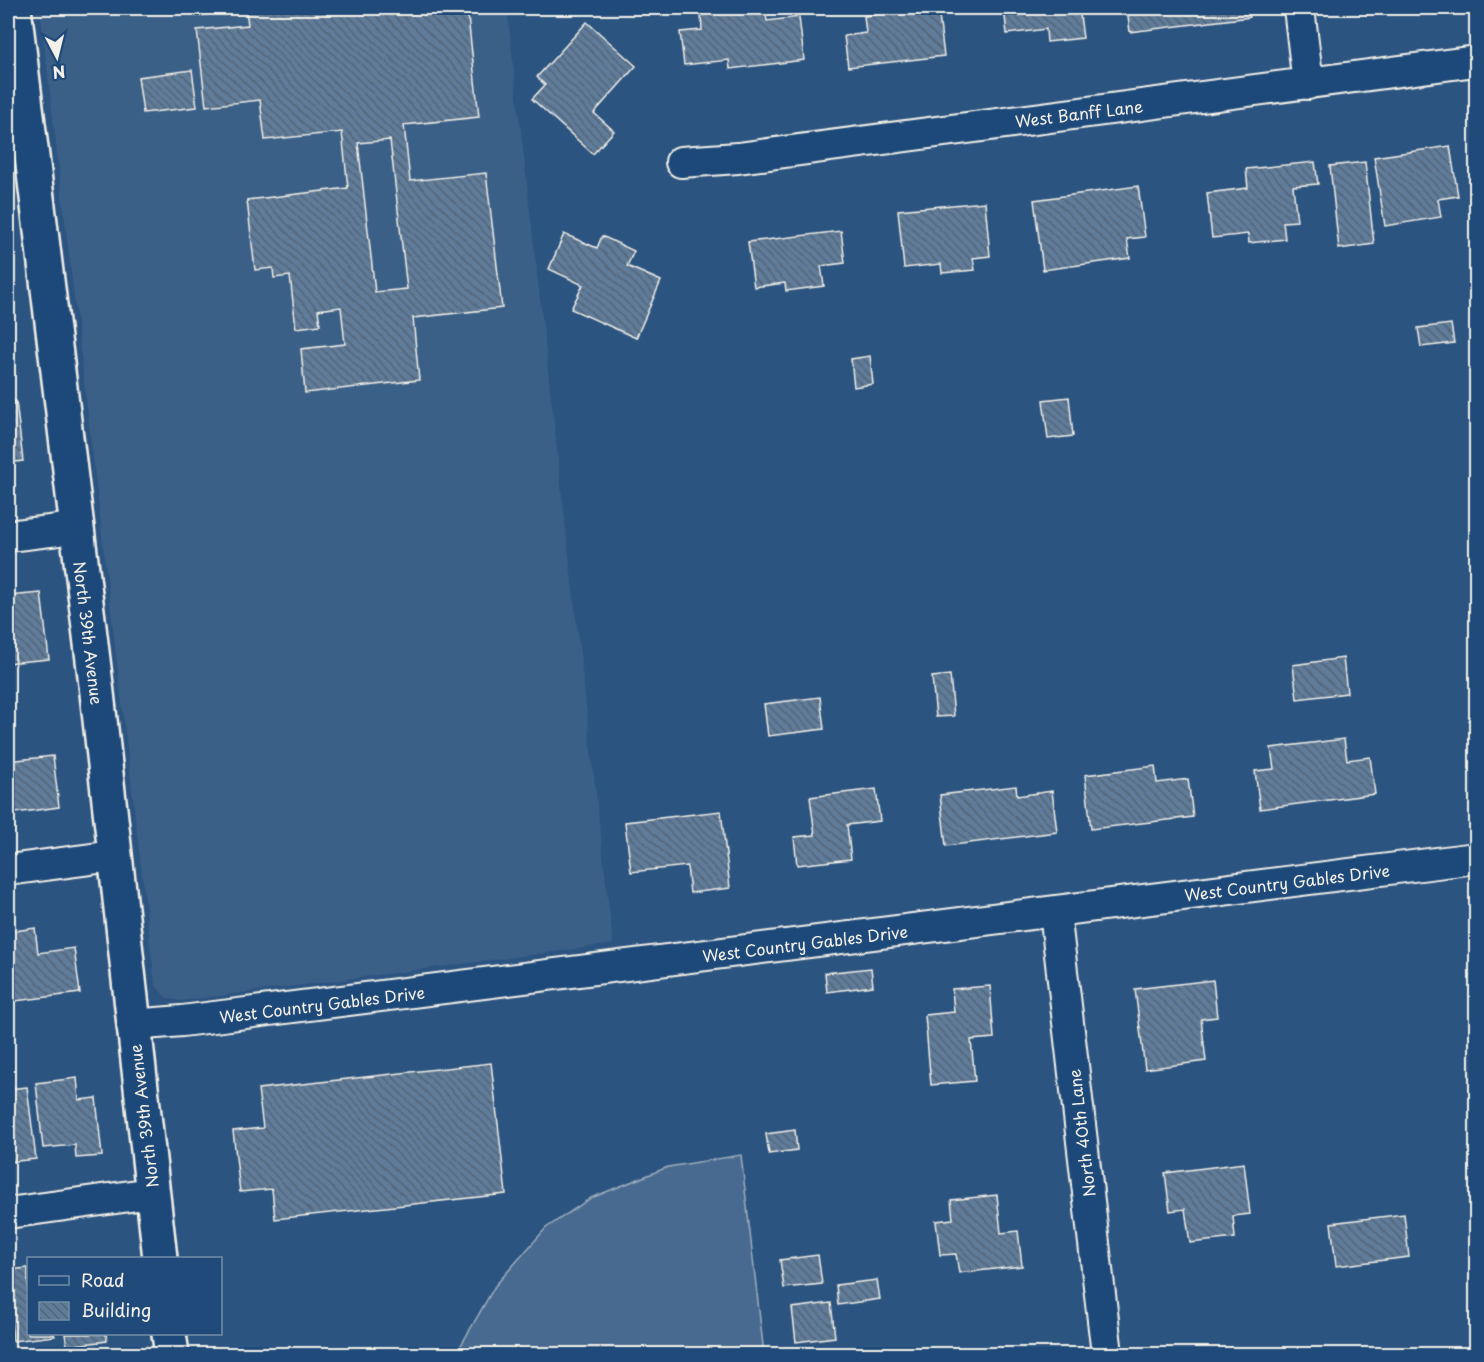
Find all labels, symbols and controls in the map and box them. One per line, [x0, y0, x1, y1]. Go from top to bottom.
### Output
north arrow [27, 27, 87, 87]
text: N [51, 60, 67, 86]
street label: West Banff Lane [1014, 93, 1144, 133]
street label: North 39th Avenue [68, 560, 110, 706]
street label: West Country Gables Drive [1183, 858, 1391, 906]
street label: West Country Gables Drive [701, 919, 909, 967]
street label: West Country Gables Drive [218, 980, 426, 1028]
street label: North 39th Avenue [122, 1043, 164, 1189]
street label: North 40th Lane [1061, 1068, 1101, 1198]
legend [27, 1257, 222, 1335]
text: Road [81, 1266, 125, 1293]
text: Building [81, 1296, 151, 1323]

